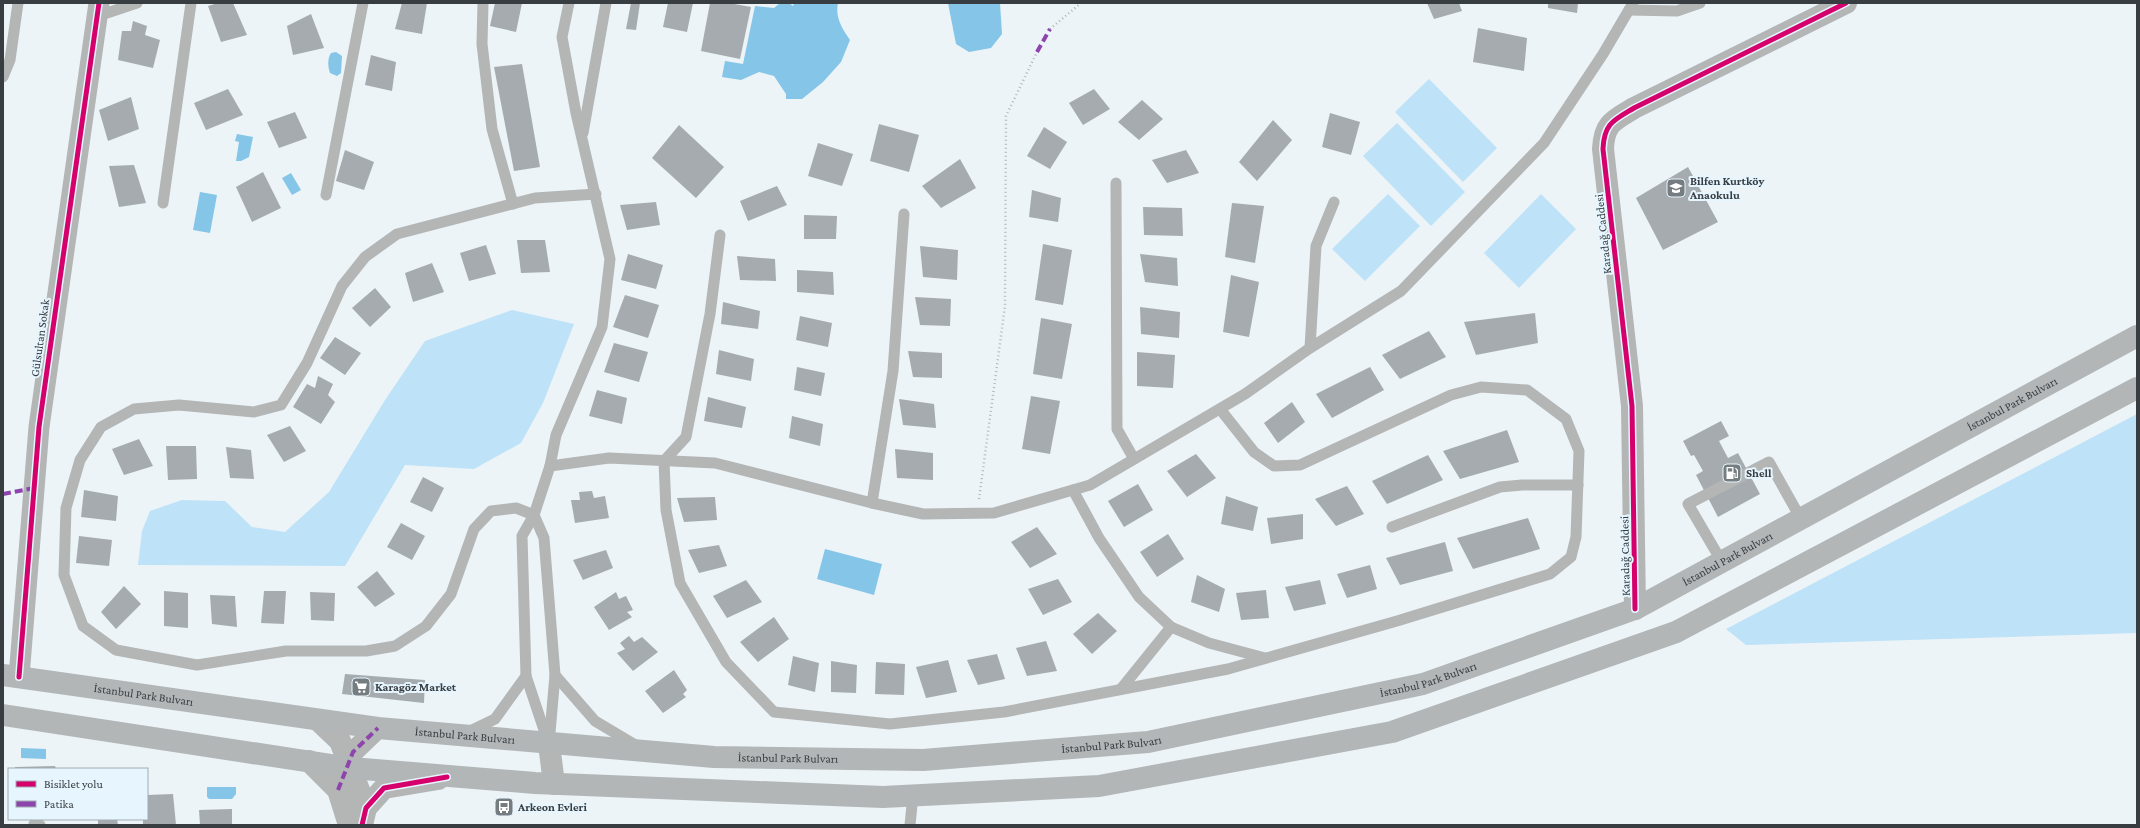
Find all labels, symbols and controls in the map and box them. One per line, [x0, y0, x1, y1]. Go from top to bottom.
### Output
place label: Bilfen Kurtköy Anaokulu [1689, 174, 1764, 202]
school or university icon: Bilfen Kurtköy Anaokulu [1665, 177, 1687, 199]
street label: Karadağ Caddesi [1592, 193, 1614, 275]
street label: Gülsultan Sokak [28, 298, 52, 378]
street label: İstanbul Park Bulvarı [1965, 374, 2060, 434]
fuel station icon: Shell [1721, 462, 1743, 484]
place label: Shell [1746, 466, 1772, 480]
street label: Karadağ Caddesi [1617, 516, 1633, 596]
street label: İstanbul Park Bulvarı [1680, 529, 1775, 589]
street label: İstanbul Park Bulvarı [1379, 659, 1479, 700]
supermarket icon: Karagöz Market [350, 676, 372, 698]
place label: Karagöz Market [375, 680, 457, 694]
street label: İstanbul Park Bulvarı [93, 681, 194, 709]
street label: İstanbul Park Bulvarı [414, 724, 516, 747]
street label: İstanbul Park Bulvarı [1061, 732, 1163, 756]
street label: İstanbul Park Bulvarı [738, 750, 838, 766]
legend [8, 768, 148, 820]
text: Bisiklet yolu [44, 777, 103, 791]
bus stop icon: Arkeon Evleri [493, 796, 515, 818]
text: Patika [44, 797, 74, 811]
place label: Arkeon Evleri [517, 800, 587, 814]

